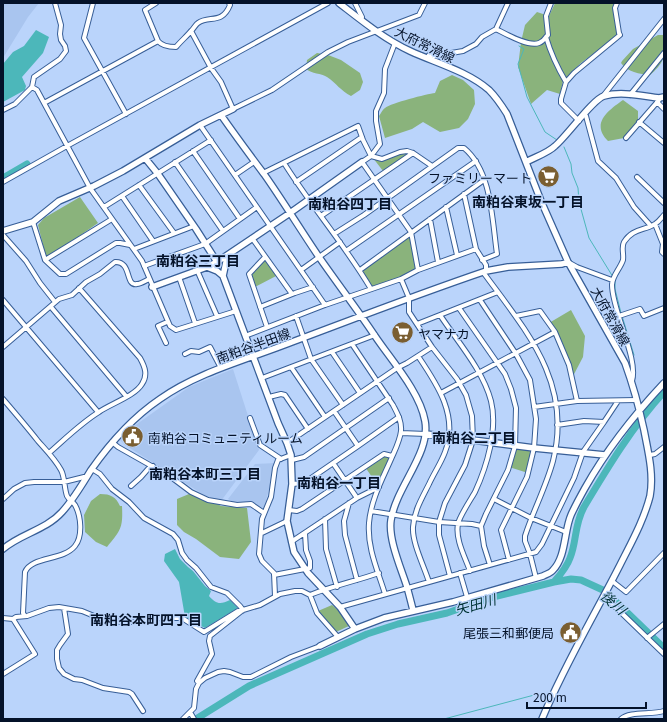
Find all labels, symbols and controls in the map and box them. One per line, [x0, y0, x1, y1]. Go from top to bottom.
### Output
street label: 大府常滑線 [392, 21, 458, 67]
supermarket icon: ファミリーマート [535, 164, 561, 190]
place label: ファミリーマート [428, 168, 532, 187]
district label: 南粕谷東坂一丁目 [472, 191, 584, 211]
district label: 南粕谷四丁目 [308, 193, 392, 213]
district label: 南粕谷三丁目 [156, 250, 240, 270]
street label: 大府常滑線 [587, 283, 635, 349]
supermarket icon: ヤマナカ [389, 320, 415, 346]
street label: 南粕谷半田線 [213, 323, 293, 367]
place label: ヤマナカ [418, 324, 470, 343]
public building icon: 南粕谷コミュニティルーム [119, 424, 145, 450]
district label: 南粕谷二丁目 [432, 427, 516, 447]
place label: 南粕谷コミュニティルーム [148, 428, 303, 447]
district label: 南粕谷本町三丁目 [149, 463, 261, 483]
district label: 南粕谷一丁目 [297, 472, 381, 492]
water label: 後川 [597, 585, 633, 620]
water label: 矢田川 [452, 588, 500, 619]
district label: 南粕谷本町四丁目 [90, 609, 202, 629]
public building icon: 尾張三和郵便局 [557, 619, 583, 645]
place label: 尾張三和郵便局 [463, 623, 554, 642]
scale bar [527, 684, 646, 710]
text: 200 m [533, 688, 567, 705]

